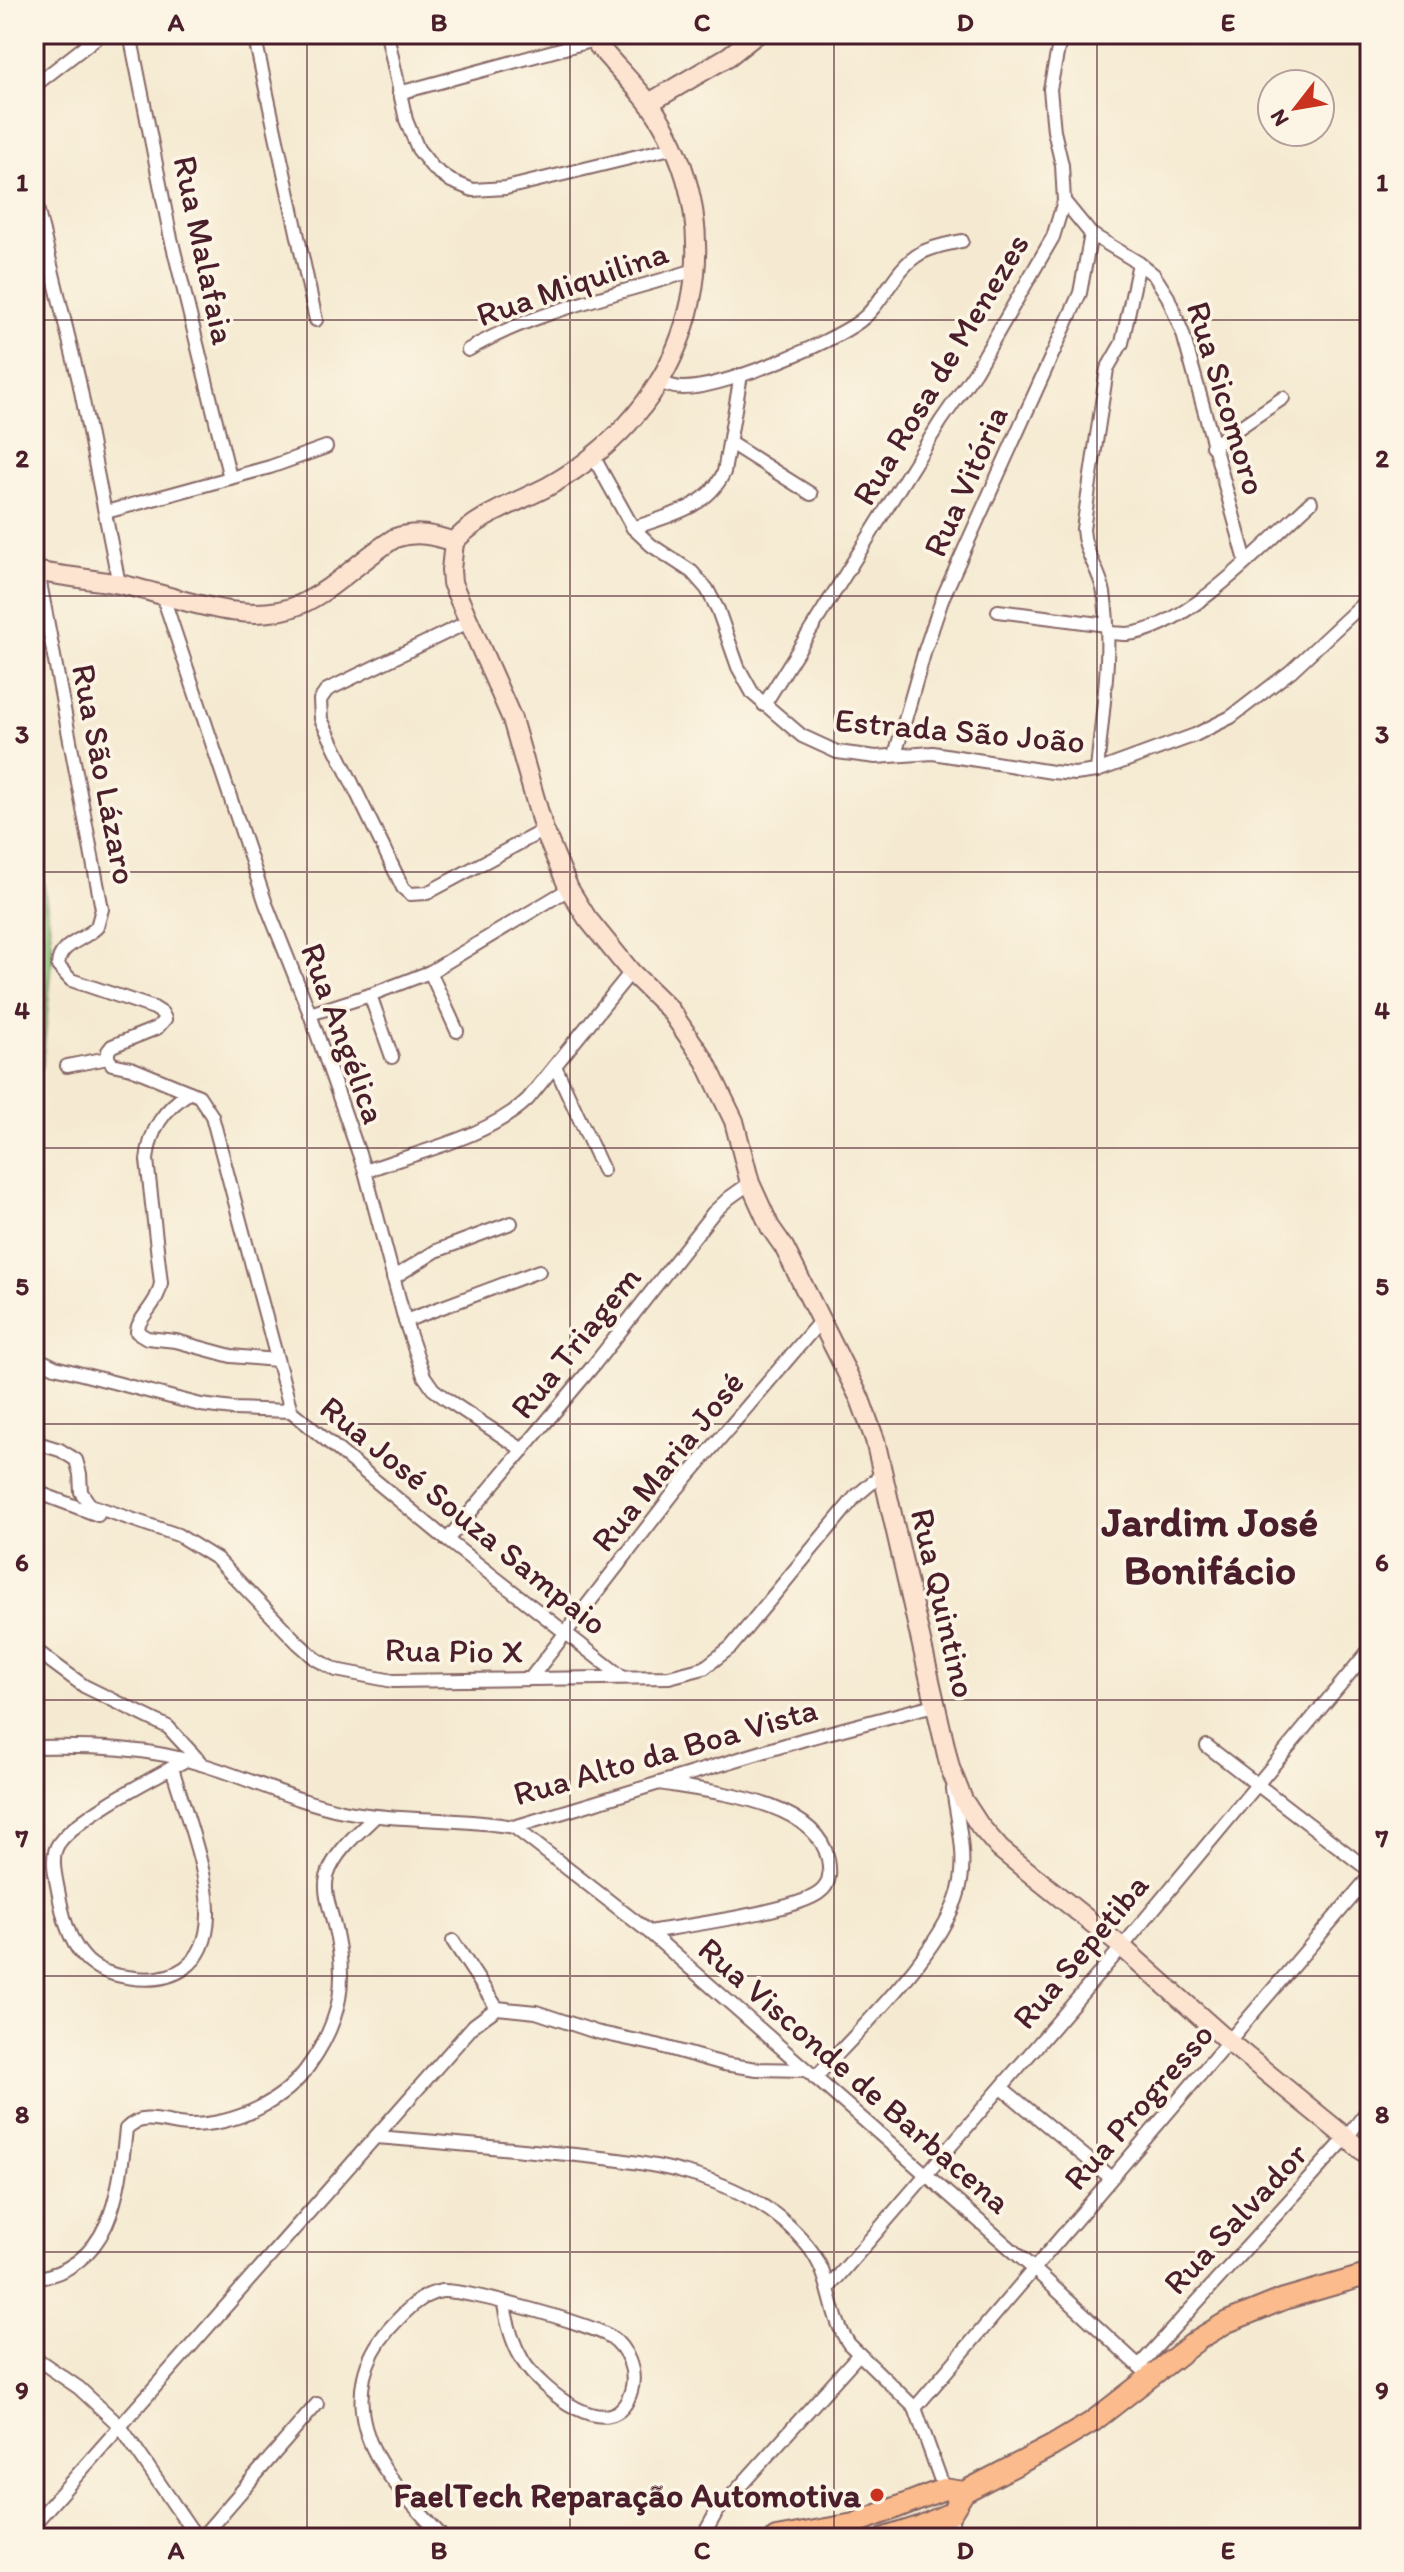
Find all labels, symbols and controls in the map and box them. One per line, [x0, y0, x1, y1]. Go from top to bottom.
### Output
text: A [167, 6, 185, 38]
text: B [431, 6, 448, 38]
text: C [694, 6, 711, 38]
text: D [956, 6, 974, 38]
text: E [1221, 6, 1235, 38]
north arrow [1256, 68, 1336, 148]
text: N [1264, 105, 1295, 131]
street label: Rua Malafaia [164, 152, 245, 349]
text: 1 [16, 166, 28, 198]
text: 1 [1376, 166, 1388, 198]
street label: Rua Rosa de Menezes [843, 226, 1038, 513]
street label: Rua Miquilina [471, 231, 674, 335]
street label: Rua Sicomoro [1178, 296, 1275, 500]
street label: Rua Vitória [914, 399, 1017, 563]
text: 2 [15, 442, 29, 474]
text: 2 [1375, 442, 1389, 474]
street label: Rua São Lázaro [63, 660, 146, 888]
street label: Estrada São João [833, 699, 1087, 762]
text: 3 [15, 718, 29, 750]
text: 3 [1375, 718, 1389, 750]
street label: Rua Angélica [292, 937, 395, 1129]
text: 4 [14, 994, 30, 1026]
text: 4 [1374, 994, 1390, 1026]
street label: Rua Triagem [501, 1258, 649, 1427]
text: 5 [15, 1270, 29, 1302]
text: 5 [1375, 1270, 1389, 1302]
street label: Rua Maria José [582, 1363, 753, 1560]
street label: Rua José Souza Sampaio [312, 1387, 616, 1644]
district label: Jardim José Bonifácio [1101, 1496, 1318, 1595]
street label: Rua Quintino [902, 1504, 985, 1702]
text: 6 [15, 1546, 29, 1578]
text: 6 [1375, 1546, 1389, 1578]
street label: Rua Pio X [384, 1629, 524, 1672]
street label: Rua Alto da Boa Vista [508, 1688, 822, 1815]
text: 7 [15, 1822, 29, 1854]
text: 7 [1375, 1822, 1389, 1854]
street label: Rua Sepetiba [1004, 1865, 1157, 2037]
street label: Rua Visconde de Barbacena [690, 1928, 1020, 2223]
street label: Rua Progresso [1055, 2014, 1222, 2198]
text: 8 [15, 2098, 29, 2130]
text: 8 [1375, 2098, 1389, 2130]
street label: Rua Salvador [1155, 2133, 1316, 2303]
text: 9 [15, 2374, 29, 2406]
text: 9 [1375, 2374, 1389, 2406]
place label: FaelTech Reparação Automotiva [393, 2475, 861, 2516]
marker: FaelTech Reparação Automotiva [868, 2486, 886, 2504]
text: A [167, 2534, 185, 2566]
text: B [431, 2534, 448, 2566]
text: C [694, 2534, 711, 2566]
text: D [956, 2534, 974, 2566]
text: E [1221, 2534, 1235, 2566]

